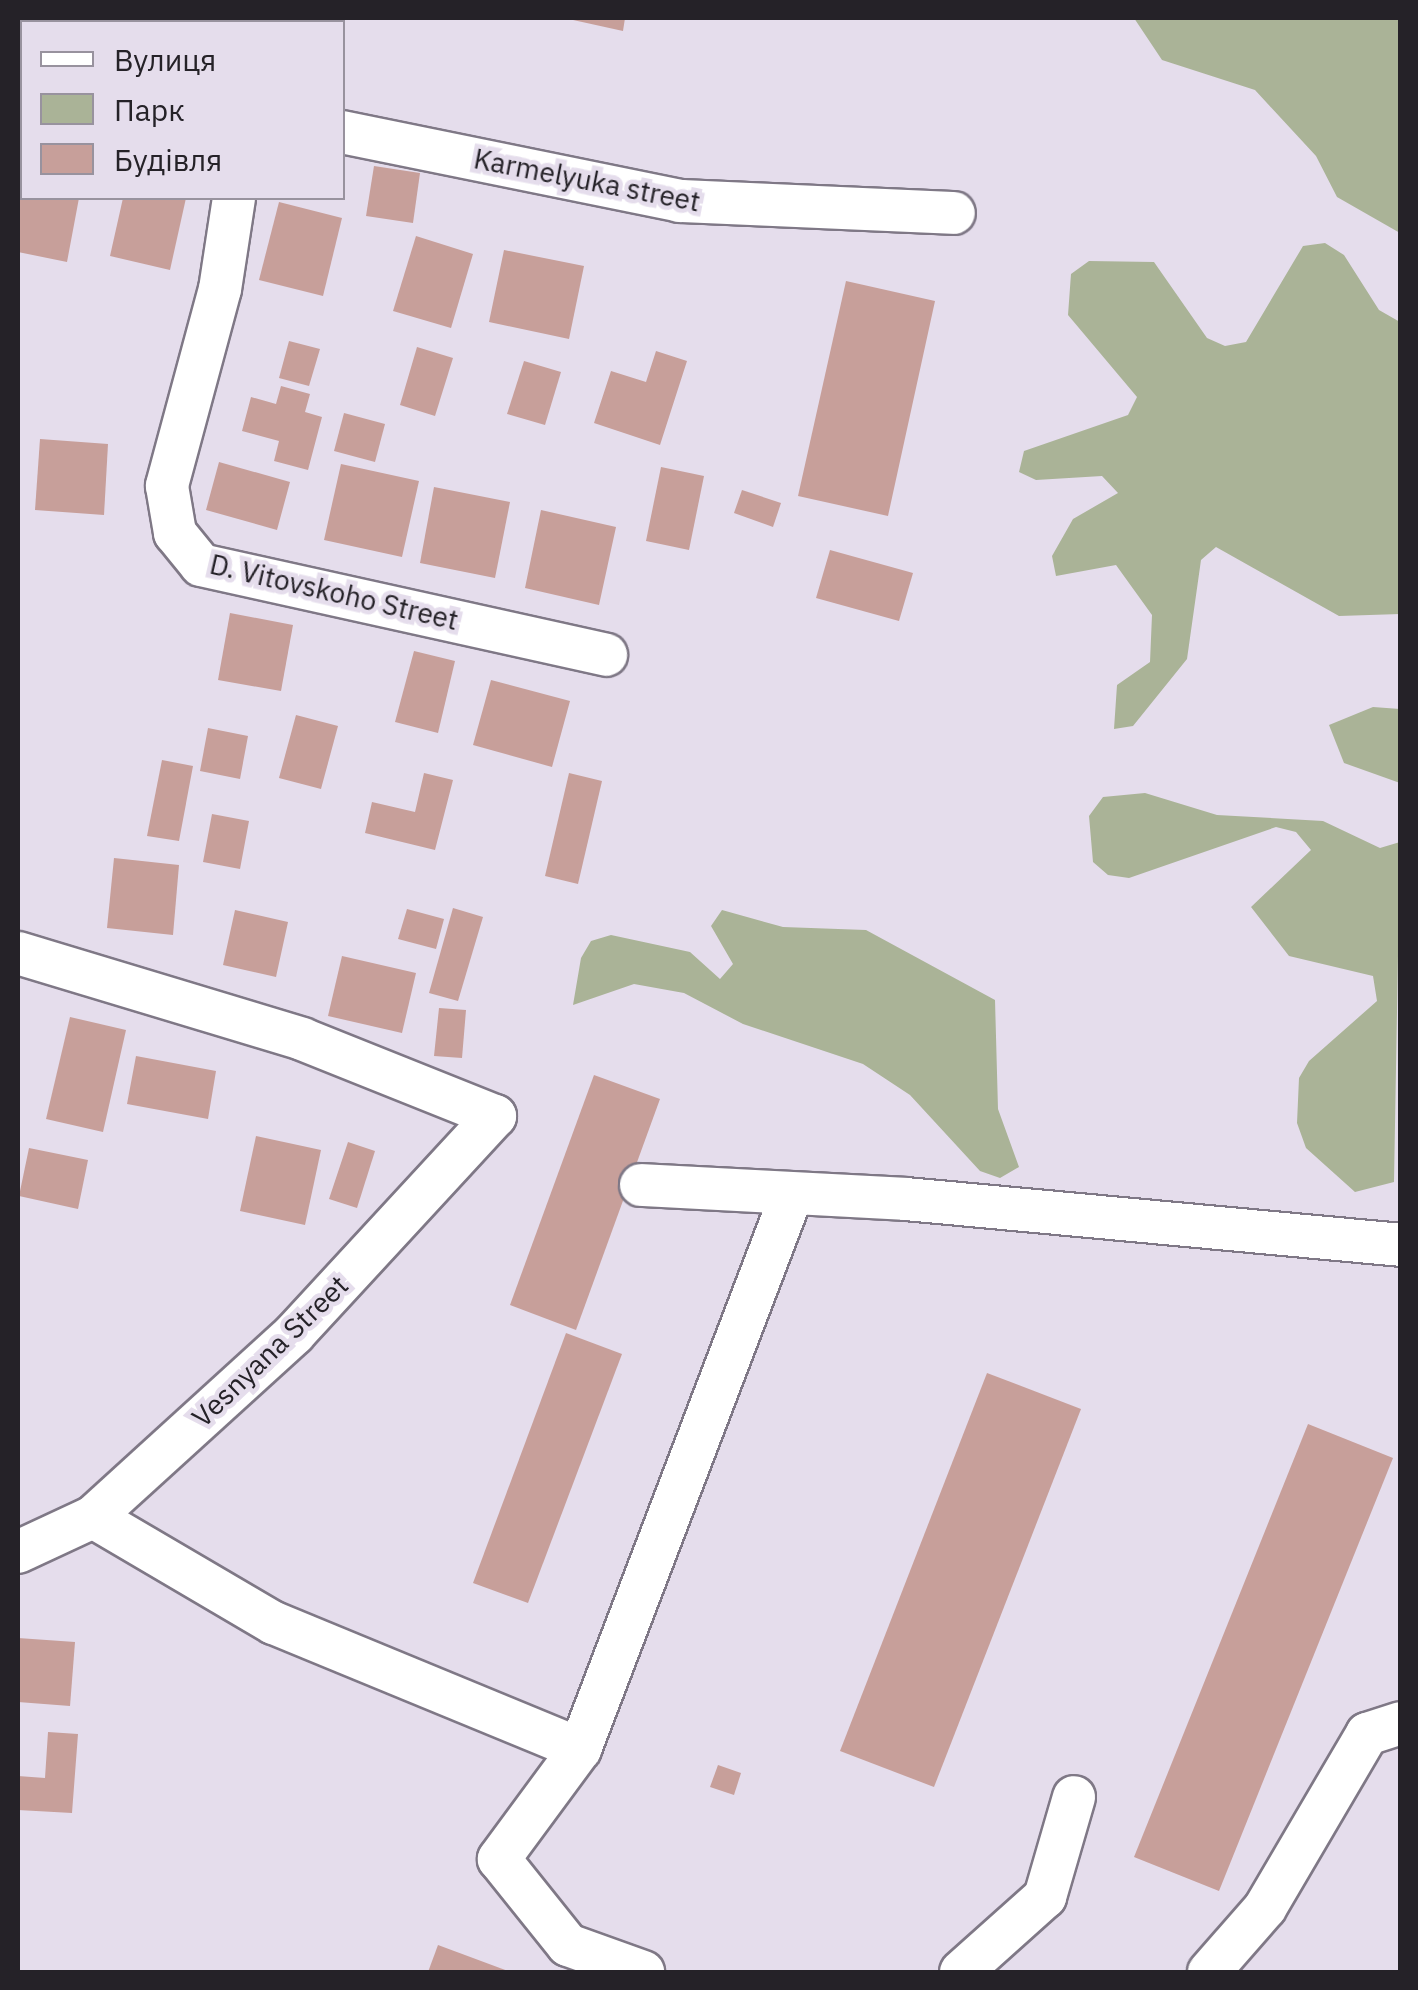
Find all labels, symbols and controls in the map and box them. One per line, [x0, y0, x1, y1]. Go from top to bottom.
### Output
legend [20, 20, 345, 200]
text: Вулиця [114, 40, 216, 79]
text: Парк [114, 90, 185, 129]
text: Будівля [114, 140, 222, 179]
street label: Karmelyuka street [471, 142, 703, 218]
street label: D. Vitovskoho Street [207, 547, 461, 637]
street label: Vesnyana Street [185, 1268, 355, 1434]

